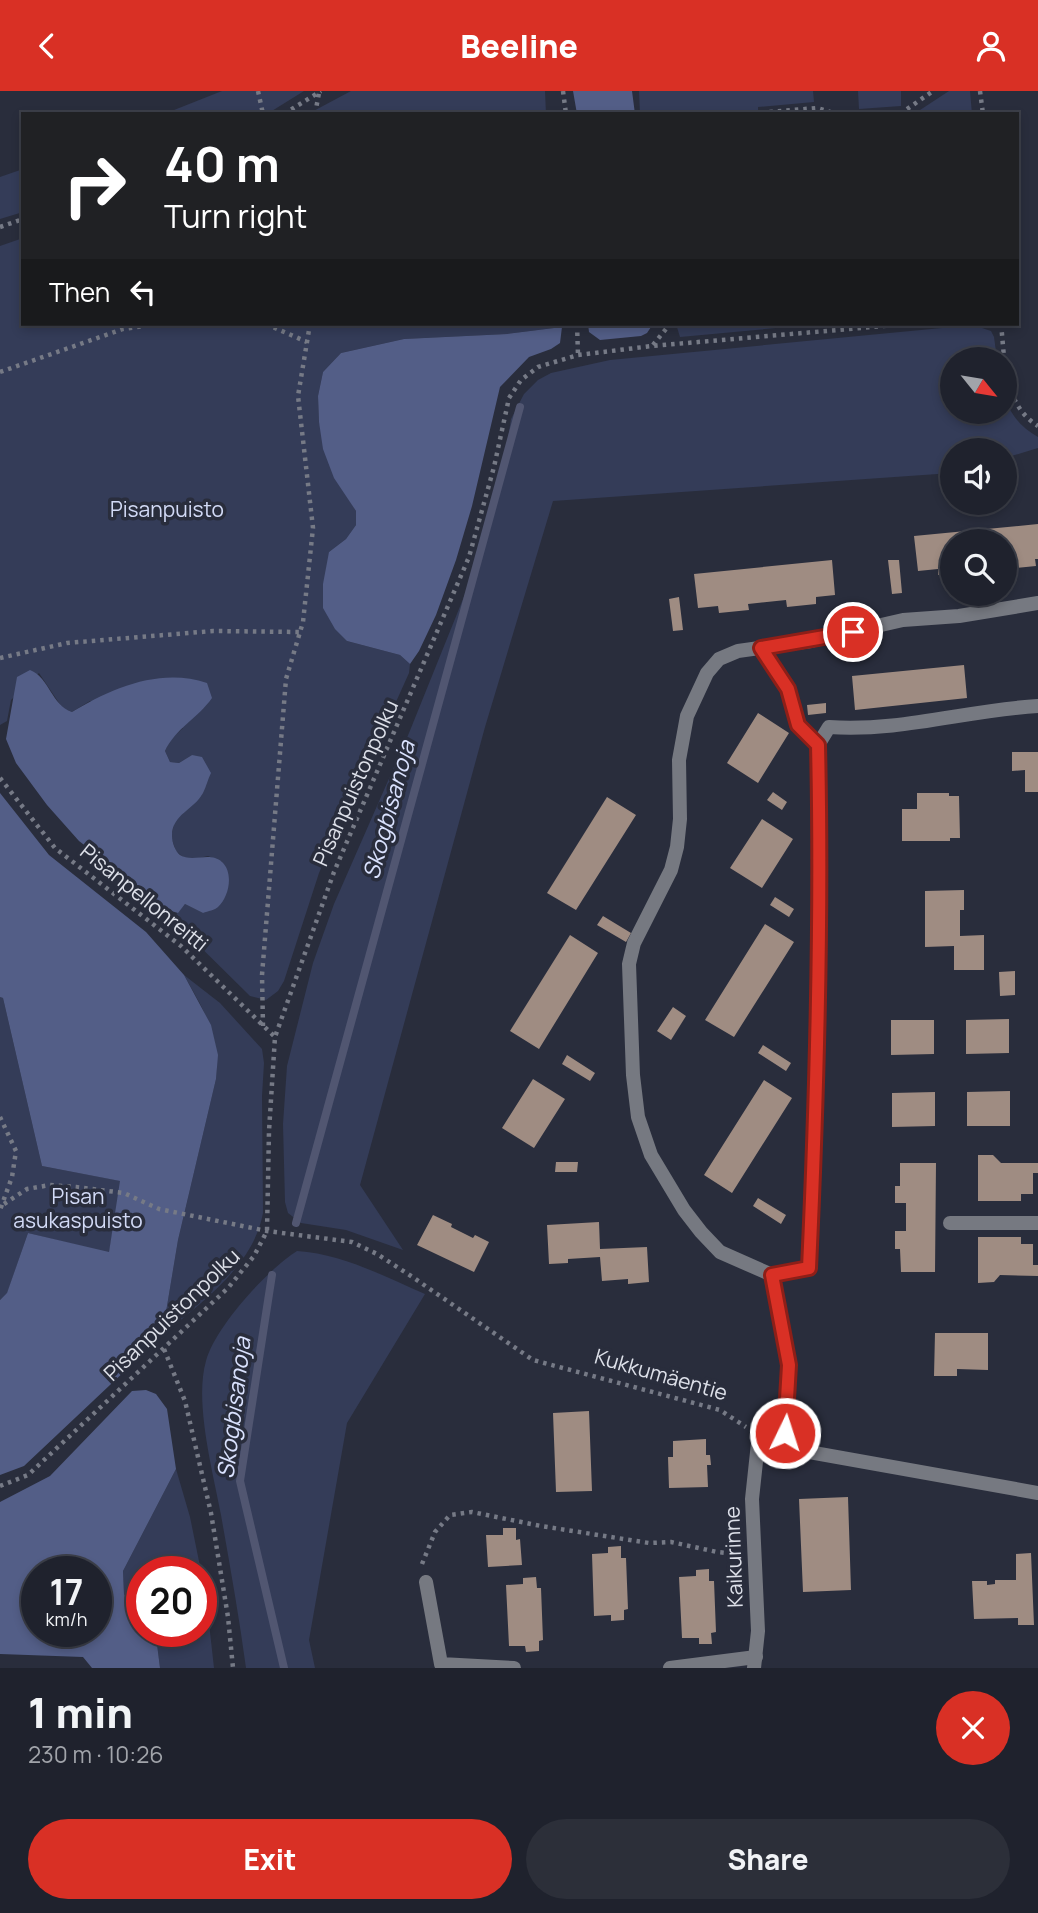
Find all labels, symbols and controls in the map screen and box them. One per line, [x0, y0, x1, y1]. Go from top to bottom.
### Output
text: Beeline [460, 24, 578, 68]
icon: back [28, 27, 66, 65]
icon: person [972, 27, 1010, 65]
text: 40 m [164, 130, 280, 197]
icon: right [49, 140, 140, 231]
text: Turn right [164, 194, 307, 238]
icon: left [124, 273, 162, 311]
text: Then [49, 274, 110, 310]
north arrow [940, 347, 1017, 423]
map controls [940, 347, 1017, 606]
button: sound [940, 438, 1017, 515]
park label: Pisanpuisto [110, 495, 224, 523]
button: search [940, 529, 1017, 606]
pin [823, 602, 883, 662]
icon: arrive [834, 613, 872, 651]
street label: Pisanpuistonpolku [306, 695, 404, 870]
water label: Skogbisanoja [354, 736, 422, 883]
street label: Pisanpellonreitti [75, 837, 215, 958]
park label: Pisan asukaspuisto [13, 1182, 143, 1234]
street label: Pisanpuistonpolku [97, 1242, 245, 1387]
water label: Skogbisanoja [208, 1334, 258, 1480]
street label: Kukkumäentie [592, 1342, 731, 1406]
position arrow [748, 1396, 822, 1470]
street label: Kaikurinne [717, 1506, 749, 1608]
speed limit sign: 20 [126, 1556, 217, 1647]
text: 17 [49, 1568, 84, 1616]
text: km/h [46, 1607, 87, 1631]
text: 1 min [28, 1683, 133, 1741]
button: close [936, 1691, 1010, 1765]
text: 230 m · 10:26 [28, 1738, 164, 1770]
button: Exit [28, 1819, 512, 1899]
button: Share [526, 1819, 1010, 1899]

